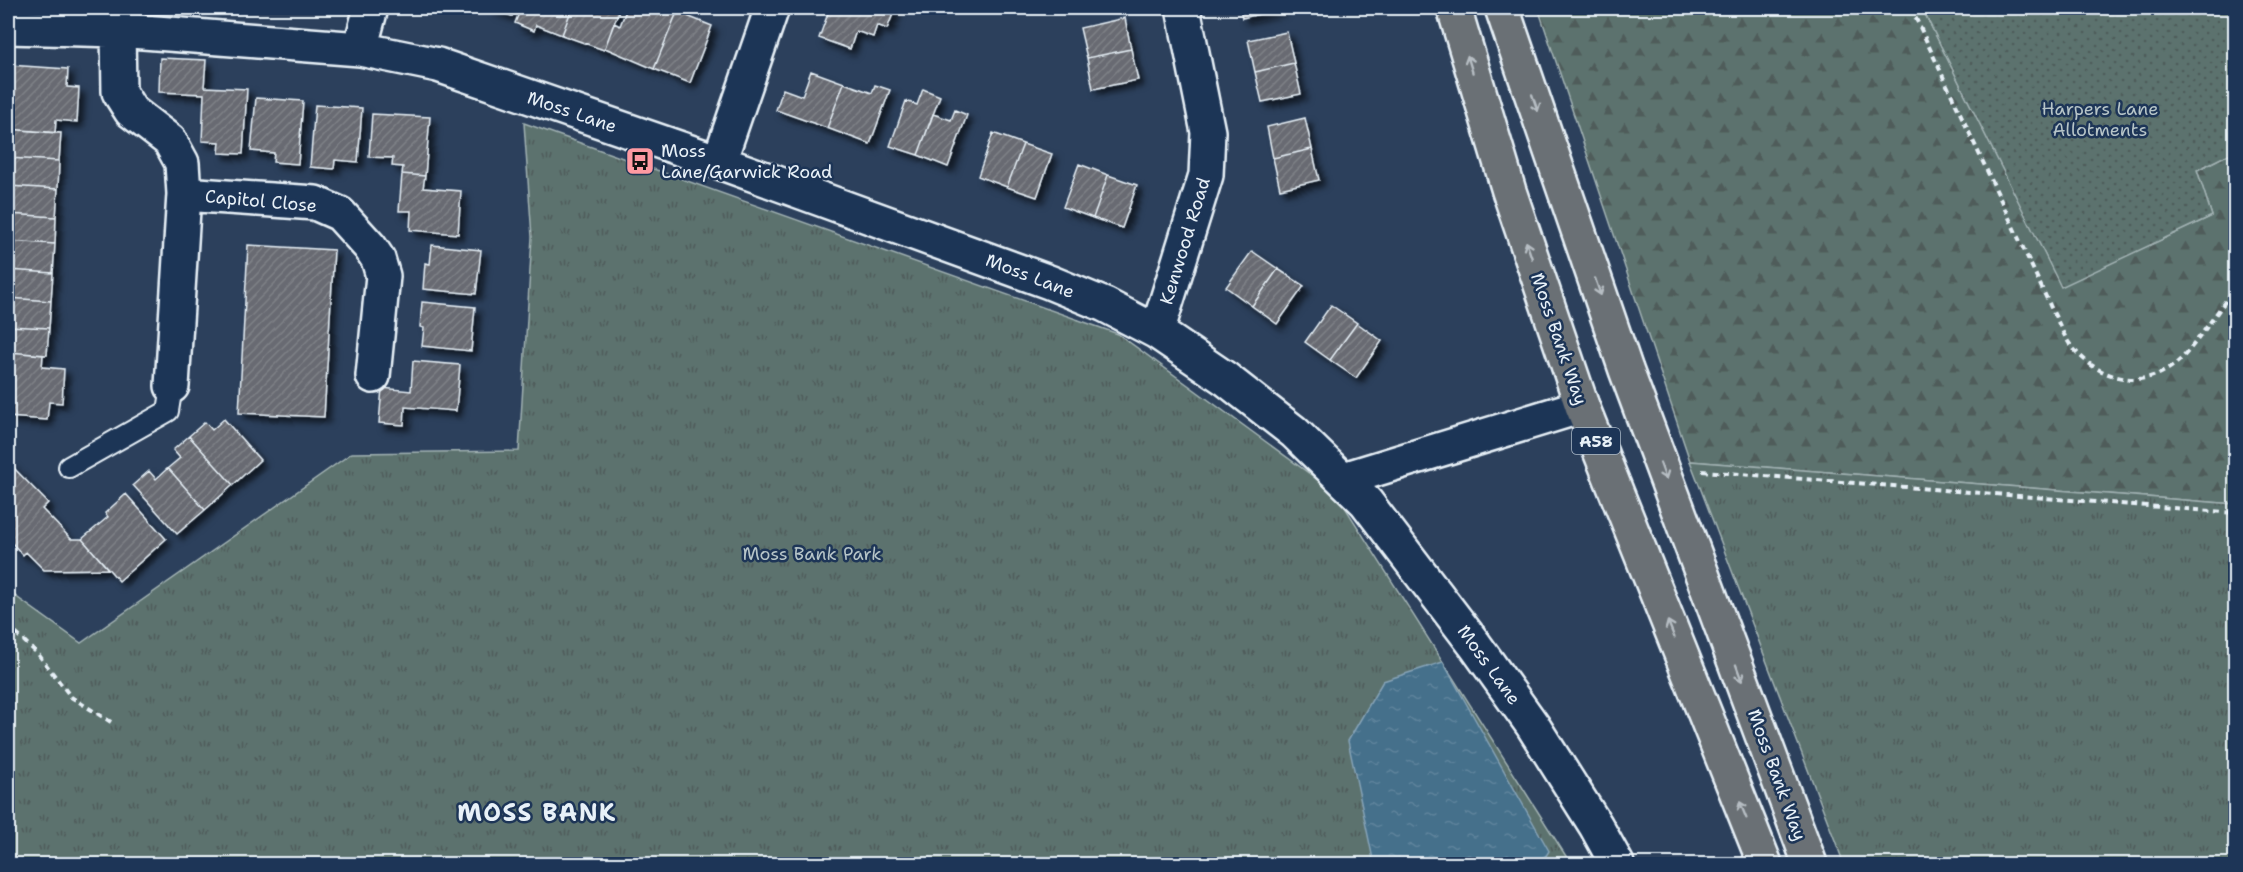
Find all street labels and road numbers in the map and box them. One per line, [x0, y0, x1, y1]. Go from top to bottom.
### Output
street label: Moss Lane [524, 85, 620, 139]
street label: Kenwood Road [1154, 174, 1216, 308]
street label: Capitol Close [204, 184, 318, 218]
street label: Moss Lane [982, 248, 1078, 304]
street label: Moss Bank Way [1525, 270, 1593, 408]
road number: A58 [1572, 428, 1620, 454]
street label: Moss Lane [1452, 620, 1526, 710]
street label: Moss Bank Way [1742, 706, 1812, 844]

